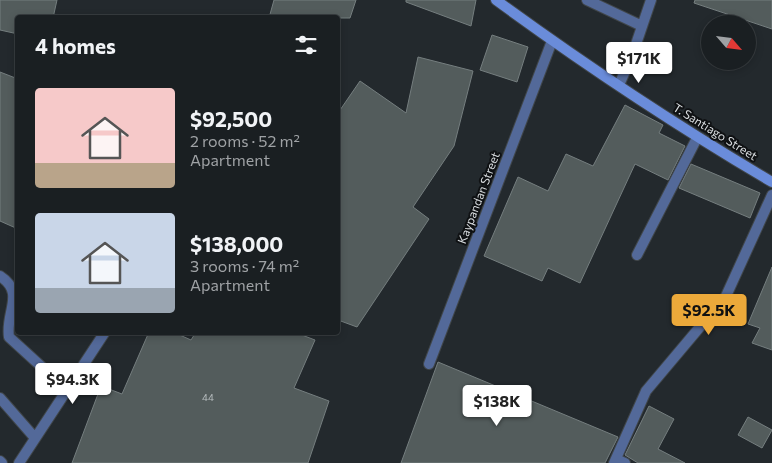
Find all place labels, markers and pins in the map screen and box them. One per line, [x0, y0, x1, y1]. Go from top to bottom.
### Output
pin: $171K [604, 42, 674, 84]
pin: $92.5K [668, 294, 750, 336]
pin: $94.3K [32, 362, 114, 405]
pin: $138K [462, 384, 532, 427]

